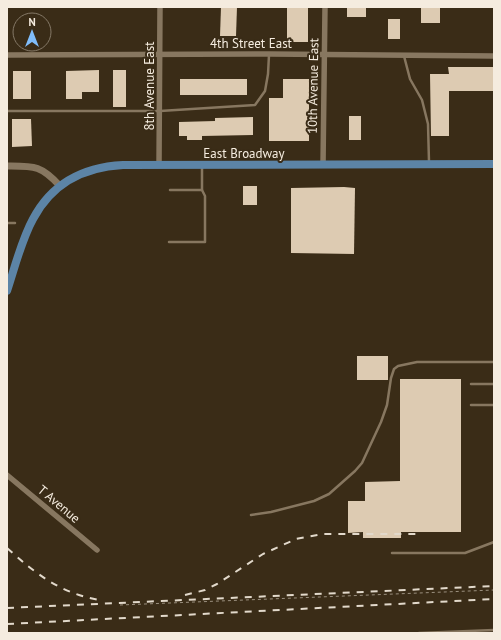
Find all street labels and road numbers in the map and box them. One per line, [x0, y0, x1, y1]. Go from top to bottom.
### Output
street label: 4th Street East [210, 35, 293, 52]
street label: 10th Avenue East [304, 37, 322, 134]
street label: 8th Avenue East [141, 41, 158, 131]
street label: East Broadway [203, 145, 285, 162]
street label: T Avenue [34, 481, 84, 527]

